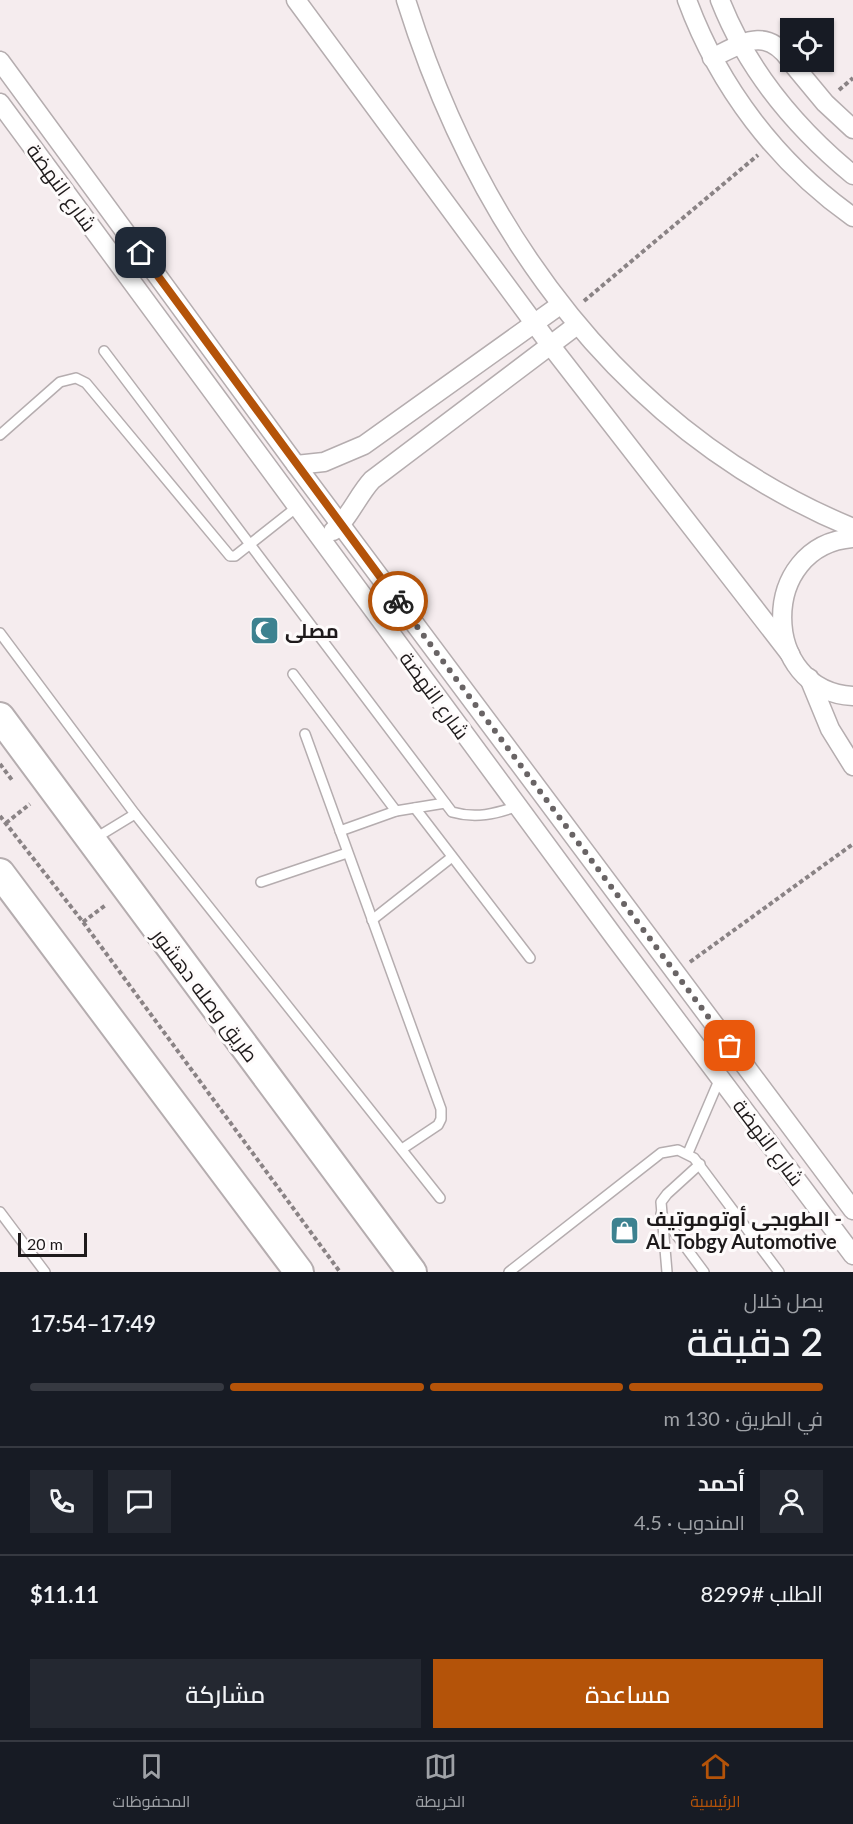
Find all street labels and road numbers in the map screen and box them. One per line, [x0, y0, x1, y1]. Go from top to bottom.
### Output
street label: شارع النهضة [20, 139, 102, 237]
street label: شارع النهضة [393, 647, 475, 745]
street label: طريق وصله دهشور [146, 923, 264, 1068]
street label: شارع النهضة [726, 1094, 809, 1192]

